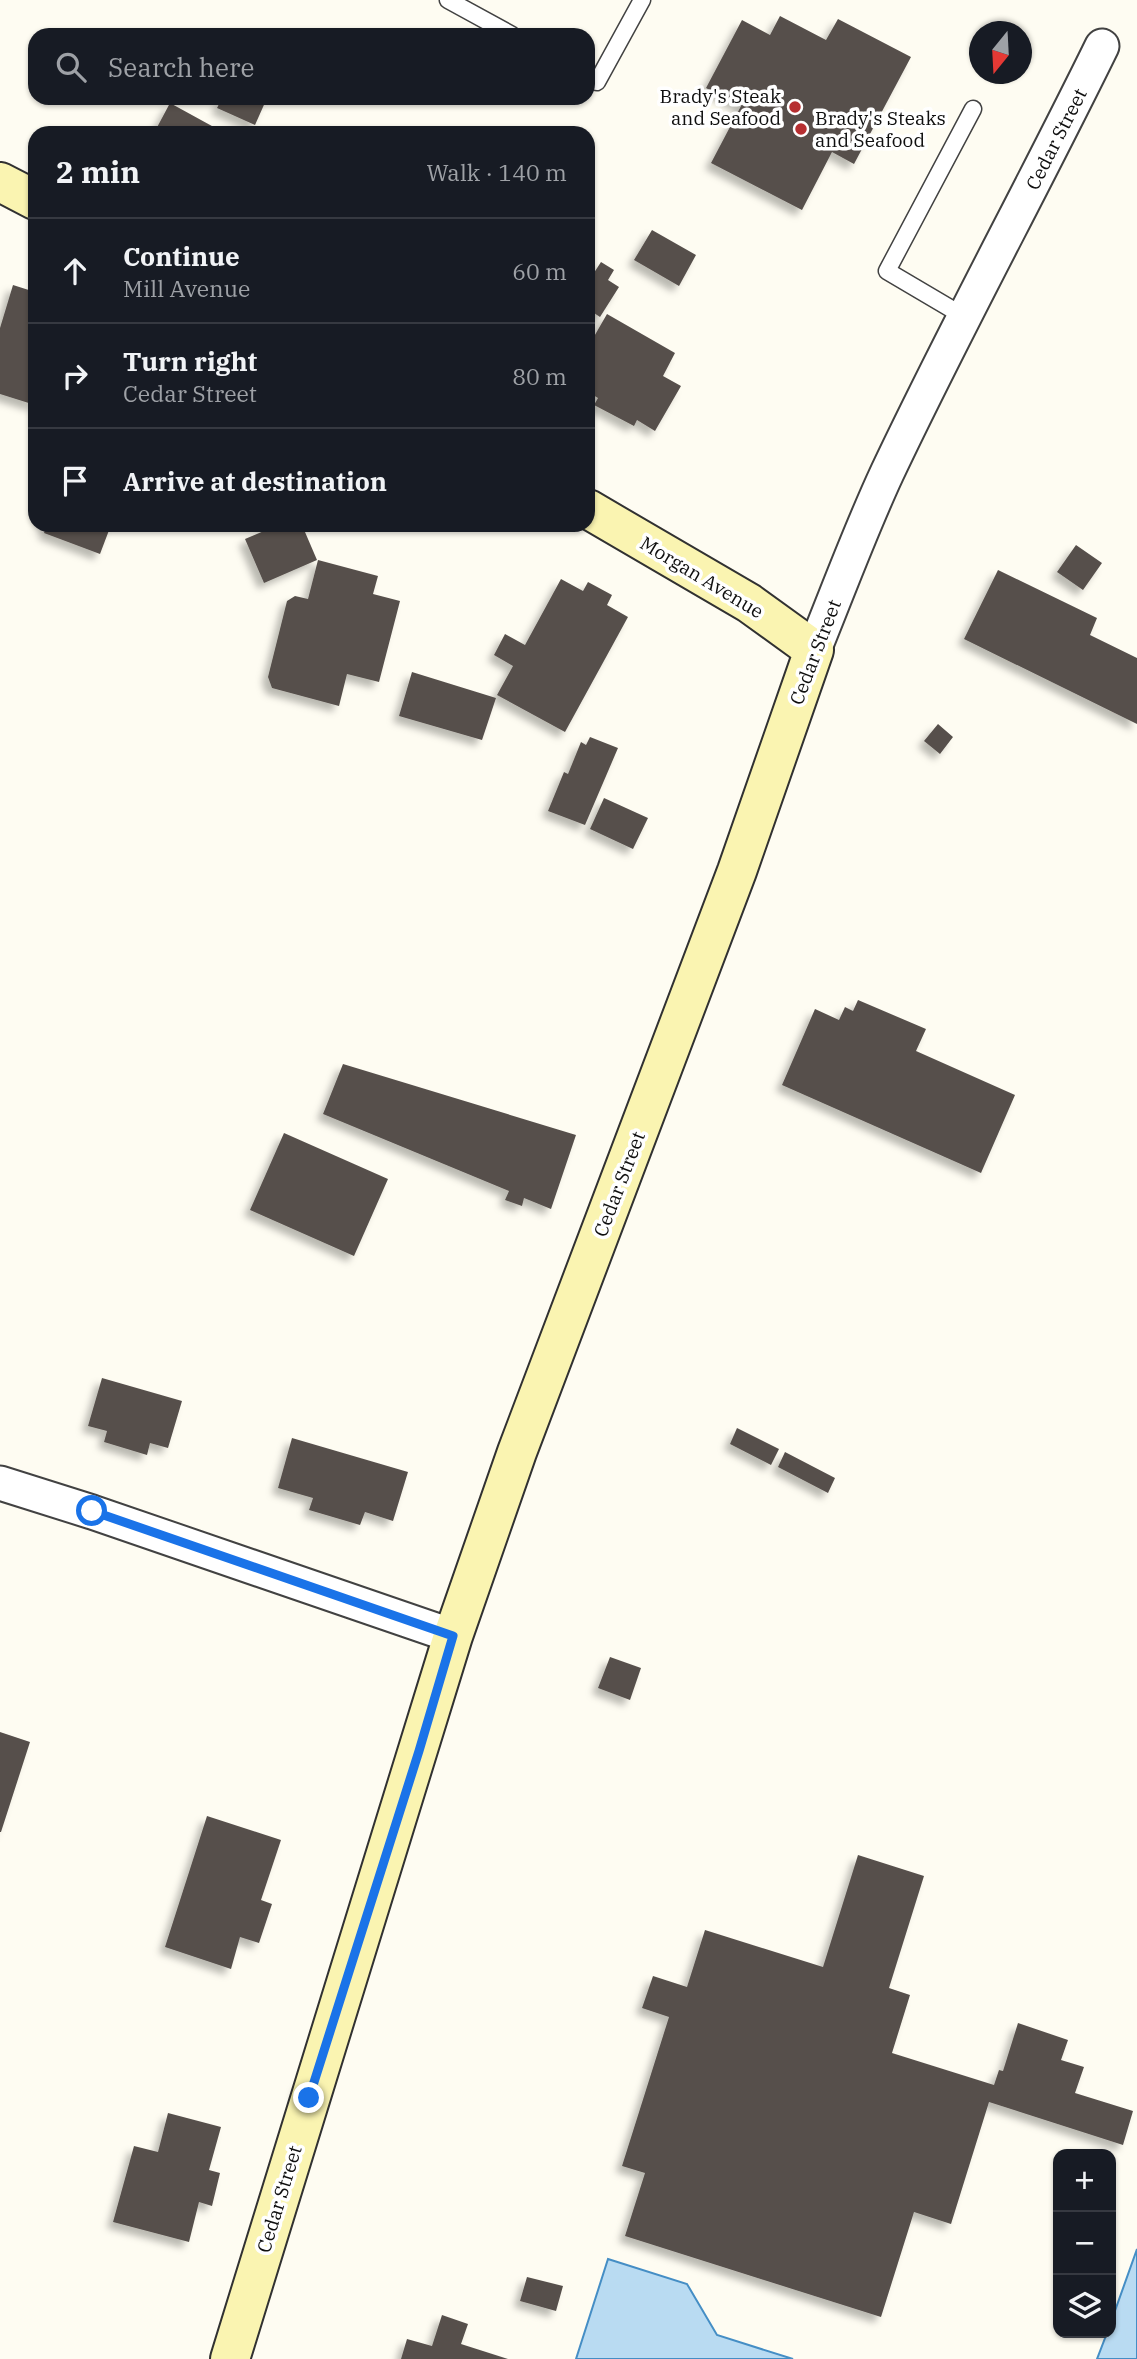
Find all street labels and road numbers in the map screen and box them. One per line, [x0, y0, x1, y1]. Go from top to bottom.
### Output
street label: Cedar Street [1020, 84, 1092, 194]
street label: Morgan Avenue [636, 531, 768, 623]
street label: Cedar Street [784, 596, 846, 708]
street label: Cedar Street [588, 1128, 650, 1240]
street label: Cedar Street [251, 2142, 307, 2255]

